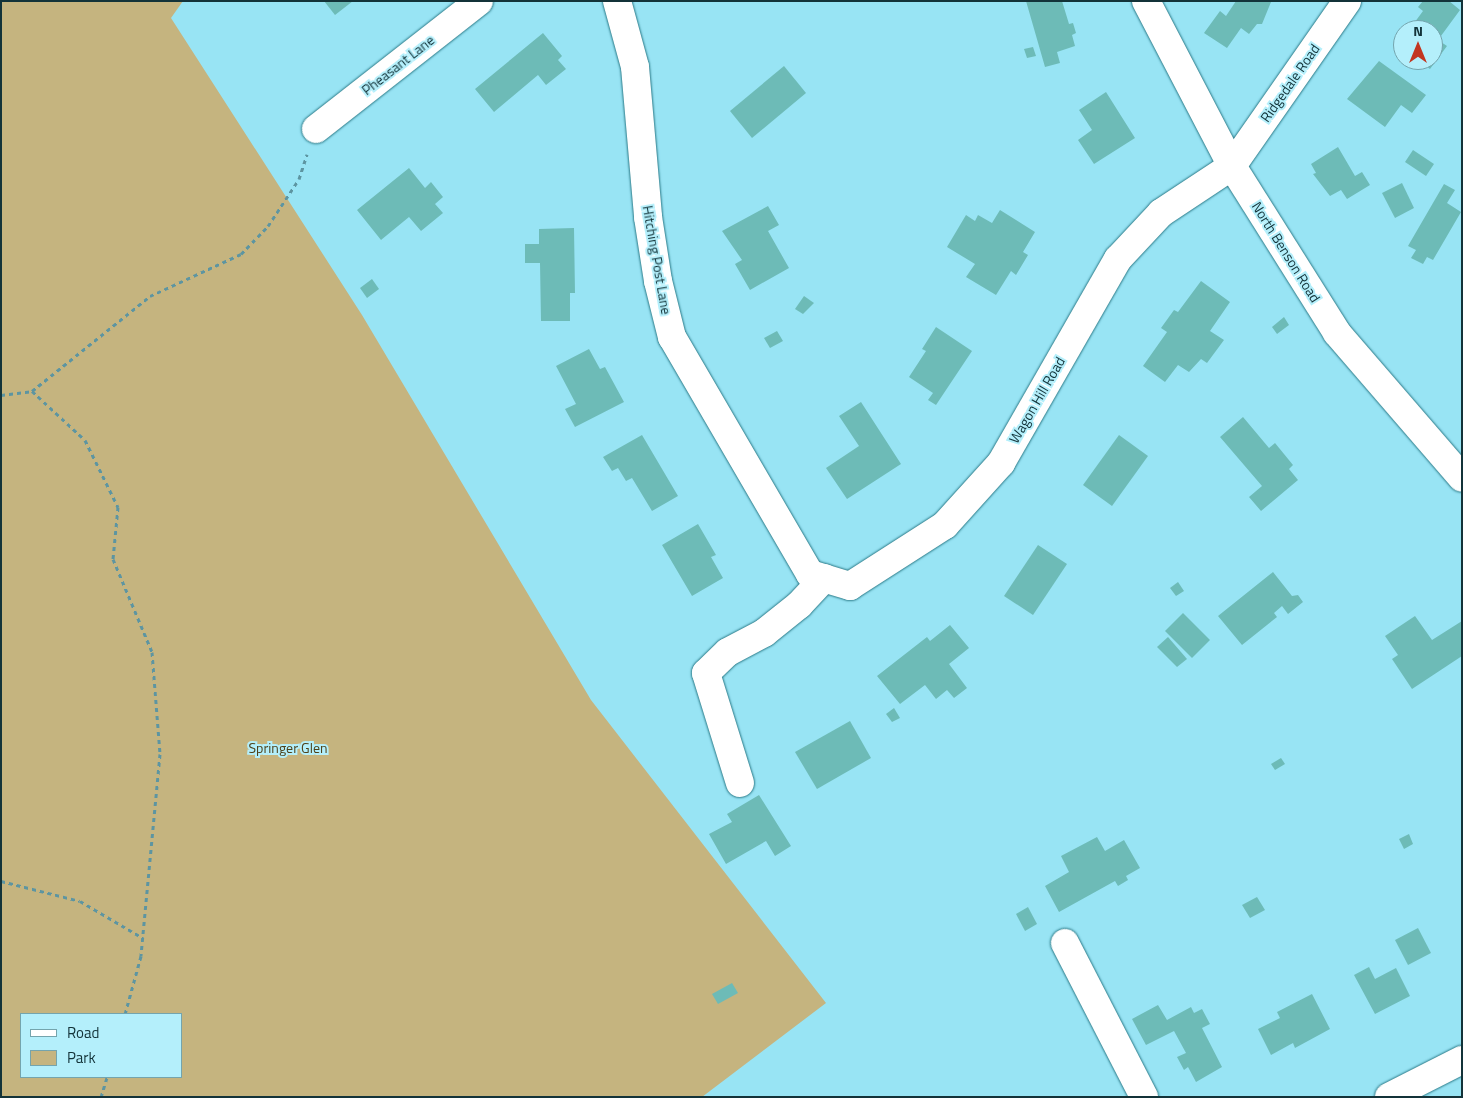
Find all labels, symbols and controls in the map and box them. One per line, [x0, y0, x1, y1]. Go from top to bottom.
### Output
north arrow [1393, 20, 1443, 70]
text: N [1413, 20, 1423, 41]
street label: Pheasant Lane [358, 32, 438, 98]
street label: Ridgedale Road [1257, 41, 1323, 125]
street label: North Benson Road [1248, 199, 1324, 305]
street label: Hitching Post Lane [639, 204, 675, 316]
street label: Wagon Hill Road [1006, 354, 1068, 446]
park label: Springer Glen [248, 740, 328, 756]
legend [20, 1013, 182, 1078]
text: Road [67, 1021, 99, 1044]
text: Park [67, 1046, 96, 1069]

